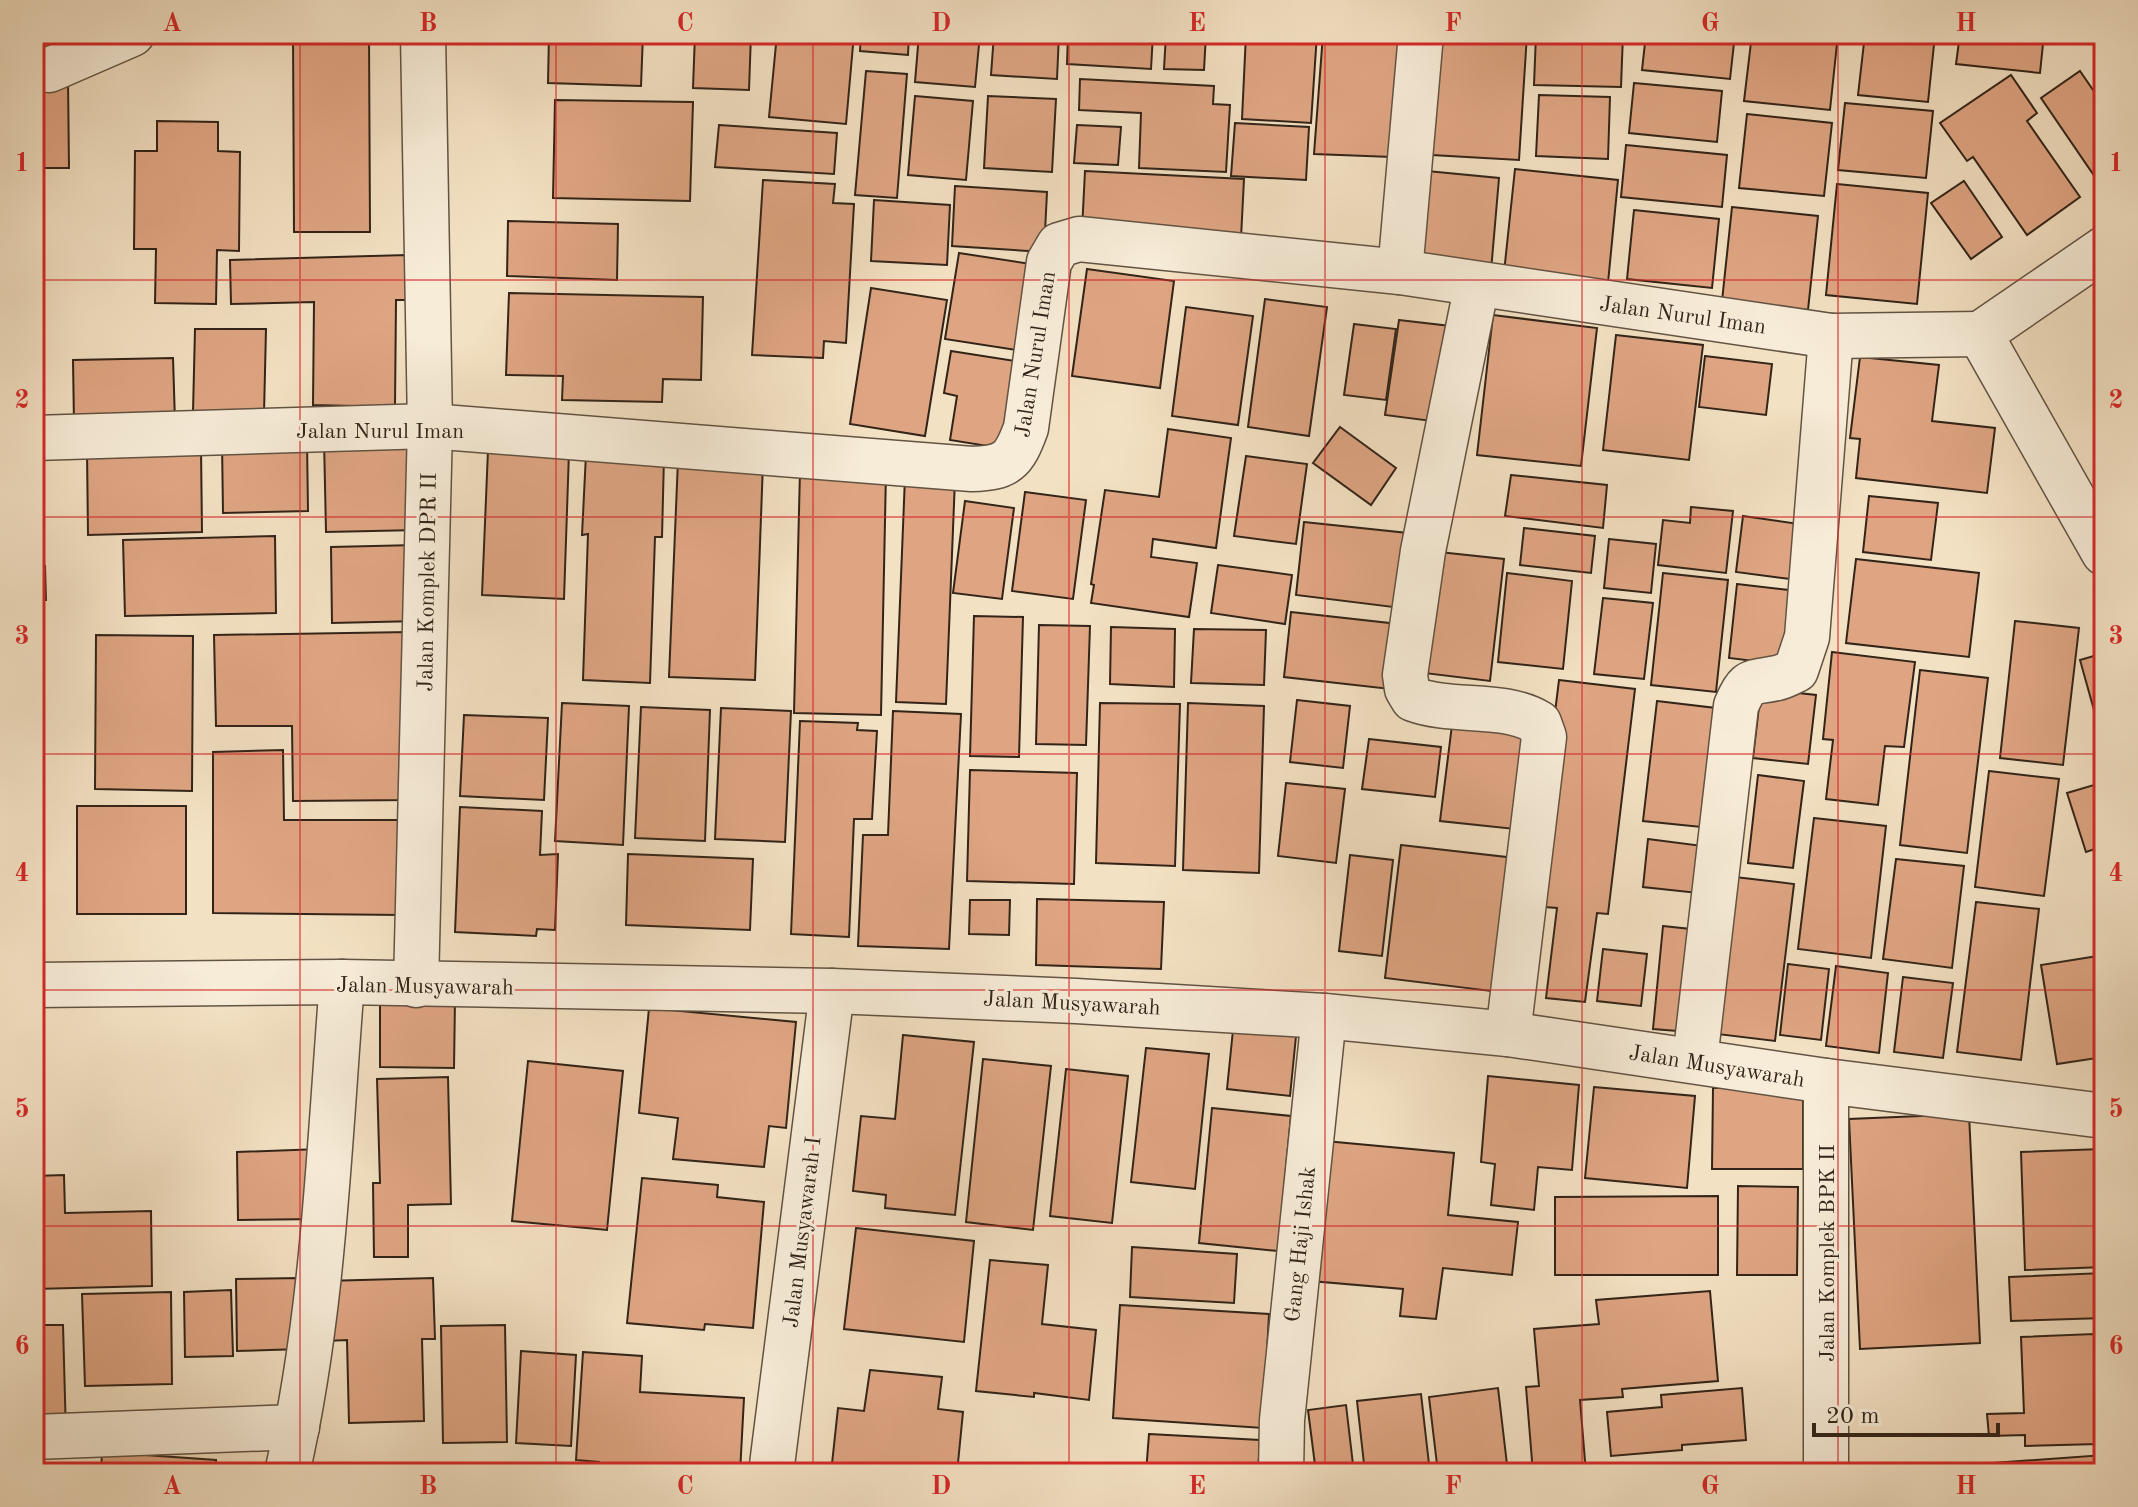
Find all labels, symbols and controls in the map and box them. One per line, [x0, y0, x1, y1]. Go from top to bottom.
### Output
text: A [162, 11, 182, 37]
text: B [419, 11, 437, 37]
text: C [676, 11, 694, 37]
text: D [931, 11, 951, 37]
text: E [1188, 11, 1206, 37]
text: F [1444, 11, 1462, 37]
text: G [1701, 11, 1719, 37]
text: H [1955, 11, 1977, 37]
text: 1 [14, 151, 30, 177]
text: 1 [2108, 151, 2124, 177]
street label: Jalan Nurul Iman [1012, 269, 1060, 439]
street label: Jalan Nurul Iman [1598, 293, 1768, 339]
text: 2 [14, 388, 30, 414]
text: 2 [2108, 388, 2124, 414]
street label: Jalan Nurul Iman [296, 421, 464, 443]
street label: Jalan Komplek DPR II [415, 472, 441, 692]
text: 3 [14, 624, 30, 650]
text: 3 [2108, 624, 2124, 650]
text: 4 [14, 861, 30, 887]
text: 4 [2108, 861, 2124, 887]
street label: Jalan Musyawarah [336, 974, 514, 1000]
street label: Jalan Musyawarah [983, 988, 1161, 1020]
street label: Jalan Musyawarah [1627, 1042, 1806, 1092]
text: 5 [14, 1097, 30, 1123]
text: 5 [2108, 1097, 2124, 1123]
street label: Jalan Musyawarah I [780, 1135, 826, 1329]
street label: Jalan Komplek BPK II [1817, 1144, 1839, 1362]
street label: Gang Haji Ishak [1282, 1165, 1320, 1323]
text: 6 [14, 1334, 30, 1360]
text: 6 [2108, 1334, 2124, 1360]
scale bar [1814, 1387, 1998, 1437]
text: 20 m [1826, 1405, 1880, 1429]
text: A [162, 1474, 182, 1500]
text: B [419, 1474, 437, 1500]
text: C [676, 1474, 694, 1500]
text: D [931, 1474, 951, 1500]
text: E [1188, 1474, 1206, 1500]
text: F [1444, 1474, 1462, 1500]
text: G [1701, 1474, 1719, 1500]
text: H [1955, 1474, 1977, 1500]

